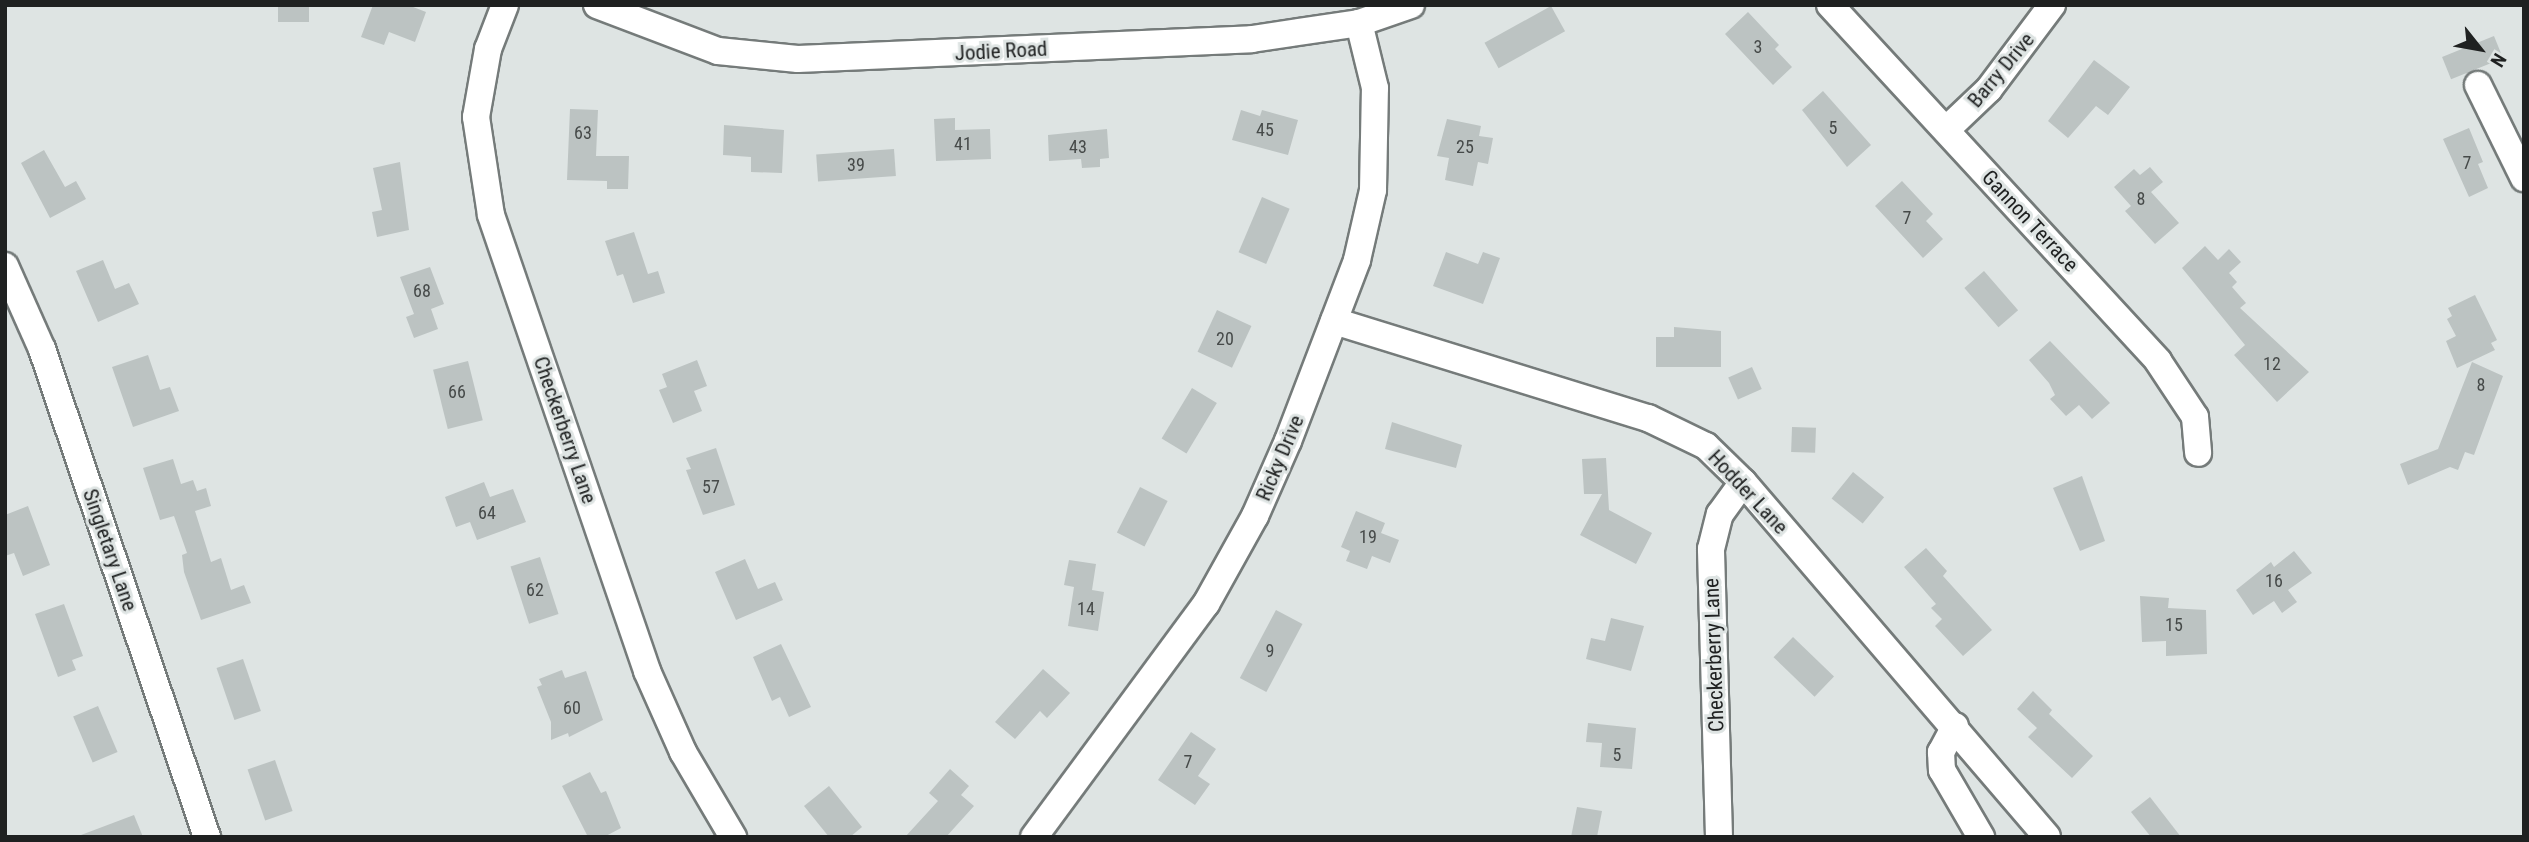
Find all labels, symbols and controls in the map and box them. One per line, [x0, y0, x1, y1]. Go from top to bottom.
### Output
north arrow [2445, 14, 2515, 84]
street label: Barry Drive [1962, 27, 2040, 113]
street label: Jodie Road [954, 36, 1048, 66]
house number: 3 [1754, 36, 1762, 58]
text: N [2486, 49, 2511, 71]
house number: 5 [1829, 117, 1837, 139]
house number: 45 [1256, 119, 1274, 141]
house number: 63 [574, 122, 592, 144]
house number: 41 [954, 133, 972, 155]
house number: 43 [1069, 136, 1087, 158]
house number: 25 [1456, 136, 1474, 158]
house number: 7 [2463, 152, 2471, 174]
house number: 39 [847, 154, 865, 176]
street label: Gannon Terrace [1976, 165, 2084, 277]
house number: 8 [2137, 188, 2145, 210]
house number: 7 [1903, 207, 1911, 229]
house number: 68 [413, 280, 431, 302]
house number: 20 [1216, 328, 1234, 350]
street label: Checkerberry Lane [528, 353, 602, 507]
house number: 12 [2263, 353, 2281, 375]
house number: 8 [2477, 374, 2485, 396]
house number: 66 [448, 381, 466, 403]
street label: Ricky Drive [1251, 411, 1309, 505]
street label: Hodder Lane [1703, 445, 1793, 539]
house number: 57 [702, 476, 720, 498]
street label: Singletary Lane [77, 486, 143, 614]
house number: 64 [478, 502, 496, 524]
house number: 19 [1359, 526, 1377, 548]
house number: 16 [2265, 570, 2283, 592]
street label: Checkerberry Lane [1699, 578, 1729, 732]
house number: 62 [526, 579, 544, 601]
house number: 14 [1077, 598, 1095, 620]
house number: 15 [2165, 614, 2183, 636]
house number: 9 [1266, 640, 1274, 662]
house number: 60 [563, 697, 581, 719]
house number: 5 [1613, 744, 1621, 766]
house number: 7 [1184, 751, 1192, 773]

